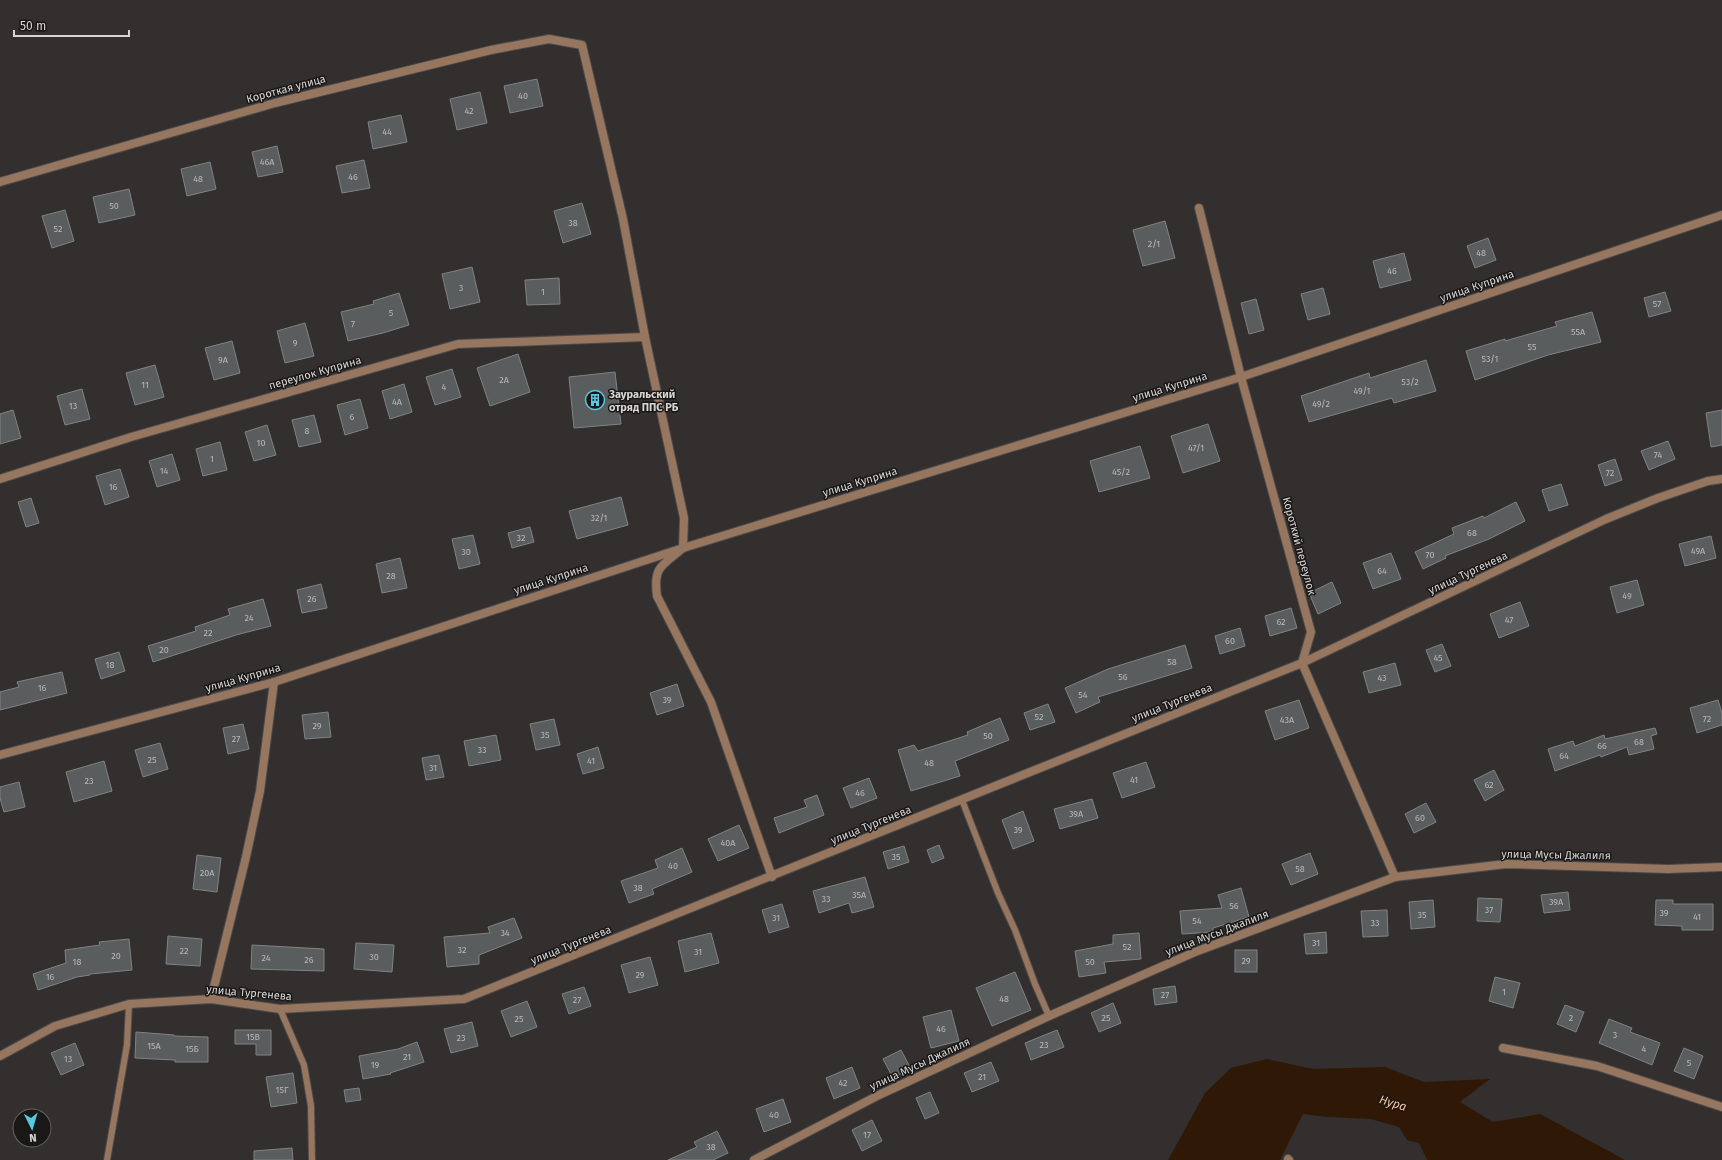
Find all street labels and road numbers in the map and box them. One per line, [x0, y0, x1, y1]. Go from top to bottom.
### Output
street label: Короткая улица [245, 72, 327, 106]
street label: улица Куприна [1438, 267, 1516, 305]
street label: переулок Куприна [267, 354, 363, 392]
street label: улица Куприна [1131, 369, 1209, 405]
street label: улица Куприна [821, 464, 899, 500]
street label: Короткий переулок [1280, 496, 1318, 597]
street label: улица Тургенева [1426, 549, 1510, 597]
street label: улица Куприна [512, 561, 590, 597]
street label: улица Куприна [204, 661, 282, 695]
street label: улица Тургенева [1130, 681, 1214, 725]
street label: улица Тургенева [829, 803, 913, 847]
street label: улица Мусы Джалиля [1501, 848, 1611, 862]
street label: улица Мусы Джалиля [1164, 907, 1270, 959]
street label: улица Тургенева [529, 923, 613, 967]
street label: улица Тургенева [206, 983, 292, 1003]
street label: улица Мусы Джалиля [868, 1035, 972, 1093]

